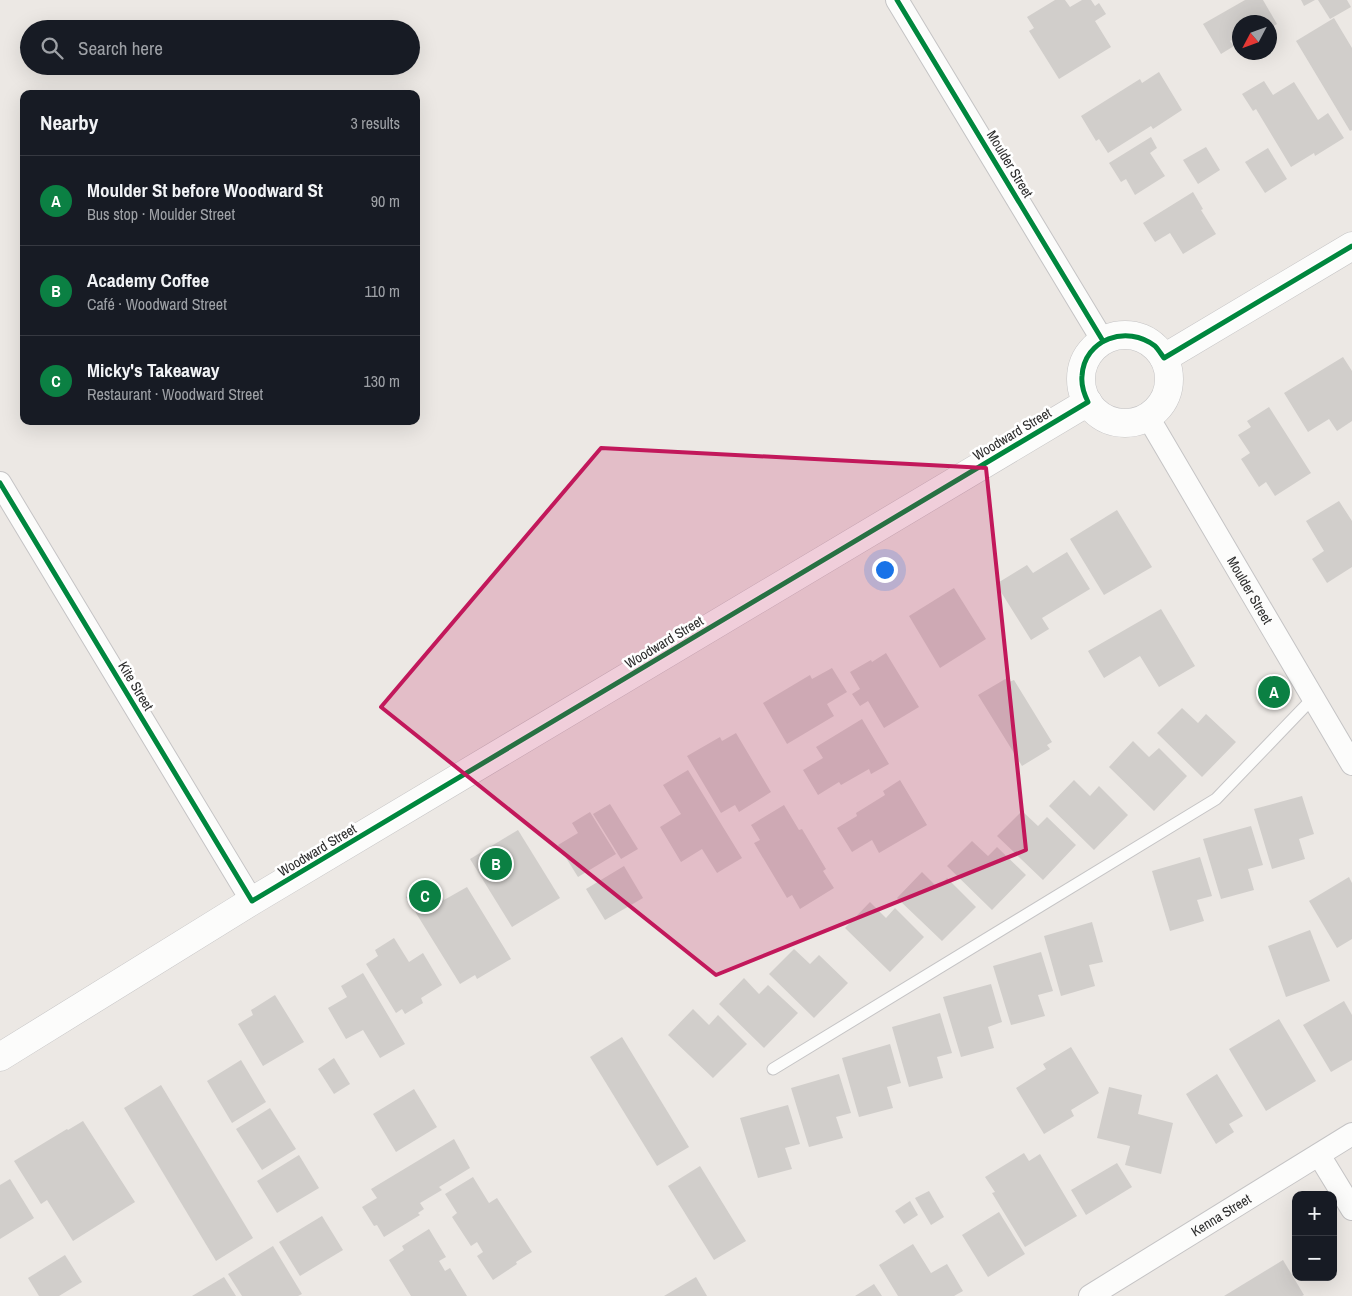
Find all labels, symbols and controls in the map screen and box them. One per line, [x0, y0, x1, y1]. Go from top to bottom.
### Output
north arrow [1232, 15, 1277, 60]
search box [20, 20, 420, 75]
icon: search [38, 34, 66, 62]
text: Search here [78, 35, 163, 61]
text: Nearby [40, 108, 98, 137]
text: 3 results [350, 112, 400, 134]
street label: Moulder Street [983, 127, 1037, 201]
text: Moulder St before Woodward St [87, 177, 323, 203]
text: A [51, 190, 61, 212]
text: 90 m [371, 190, 400, 212]
text: Bus stop · Moulder Street [87, 203, 235, 225]
text: Academy Coffee [87, 267, 209, 293]
text: B [51, 280, 61, 302]
text: 110 m [364, 280, 400, 302]
text: Café · Woodward Street [87, 293, 227, 315]
text: Micky's Takeaway [87, 357, 220, 383]
text: C [51, 370, 61, 392]
text: 130 m [364, 370, 400, 392]
text: Restaurant · Woodward Street [87, 383, 263, 405]
street label: Woodward Street [969, 403, 1055, 465]
street label: Moulder Street [1223, 553, 1277, 627]
your location [872, 557, 898, 583]
street label: Woodward Street [621, 611, 707, 673]
street label: Kite Street [114, 658, 158, 714]
pin: A [1258, 673, 1290, 711]
street label: Woodward Street [274, 819, 360, 881]
pin: B [480, 845, 512, 883]
pin: C [409, 877, 441, 915]
street label: Kenna Street [1188, 1190, 1254, 1240]
map controls [1292, 1191, 1337, 1281]
button: + [1292, 1191, 1337, 1236]
button: − [1292, 1236, 1337, 1281]

